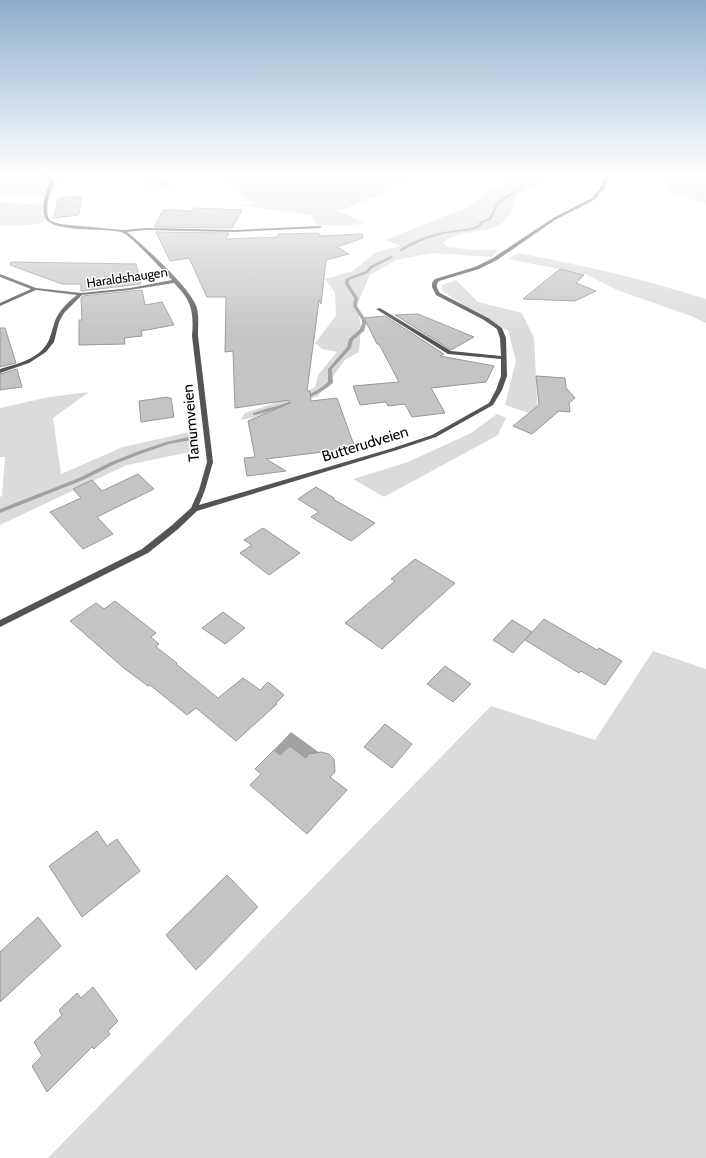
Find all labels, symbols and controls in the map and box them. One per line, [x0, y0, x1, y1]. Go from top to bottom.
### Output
street label: Haraldshaugen [85, 263, 169, 291]
street label: Tanumveien [179, 384, 203, 462]
street label: Butterudveien [320, 422, 410, 466]

